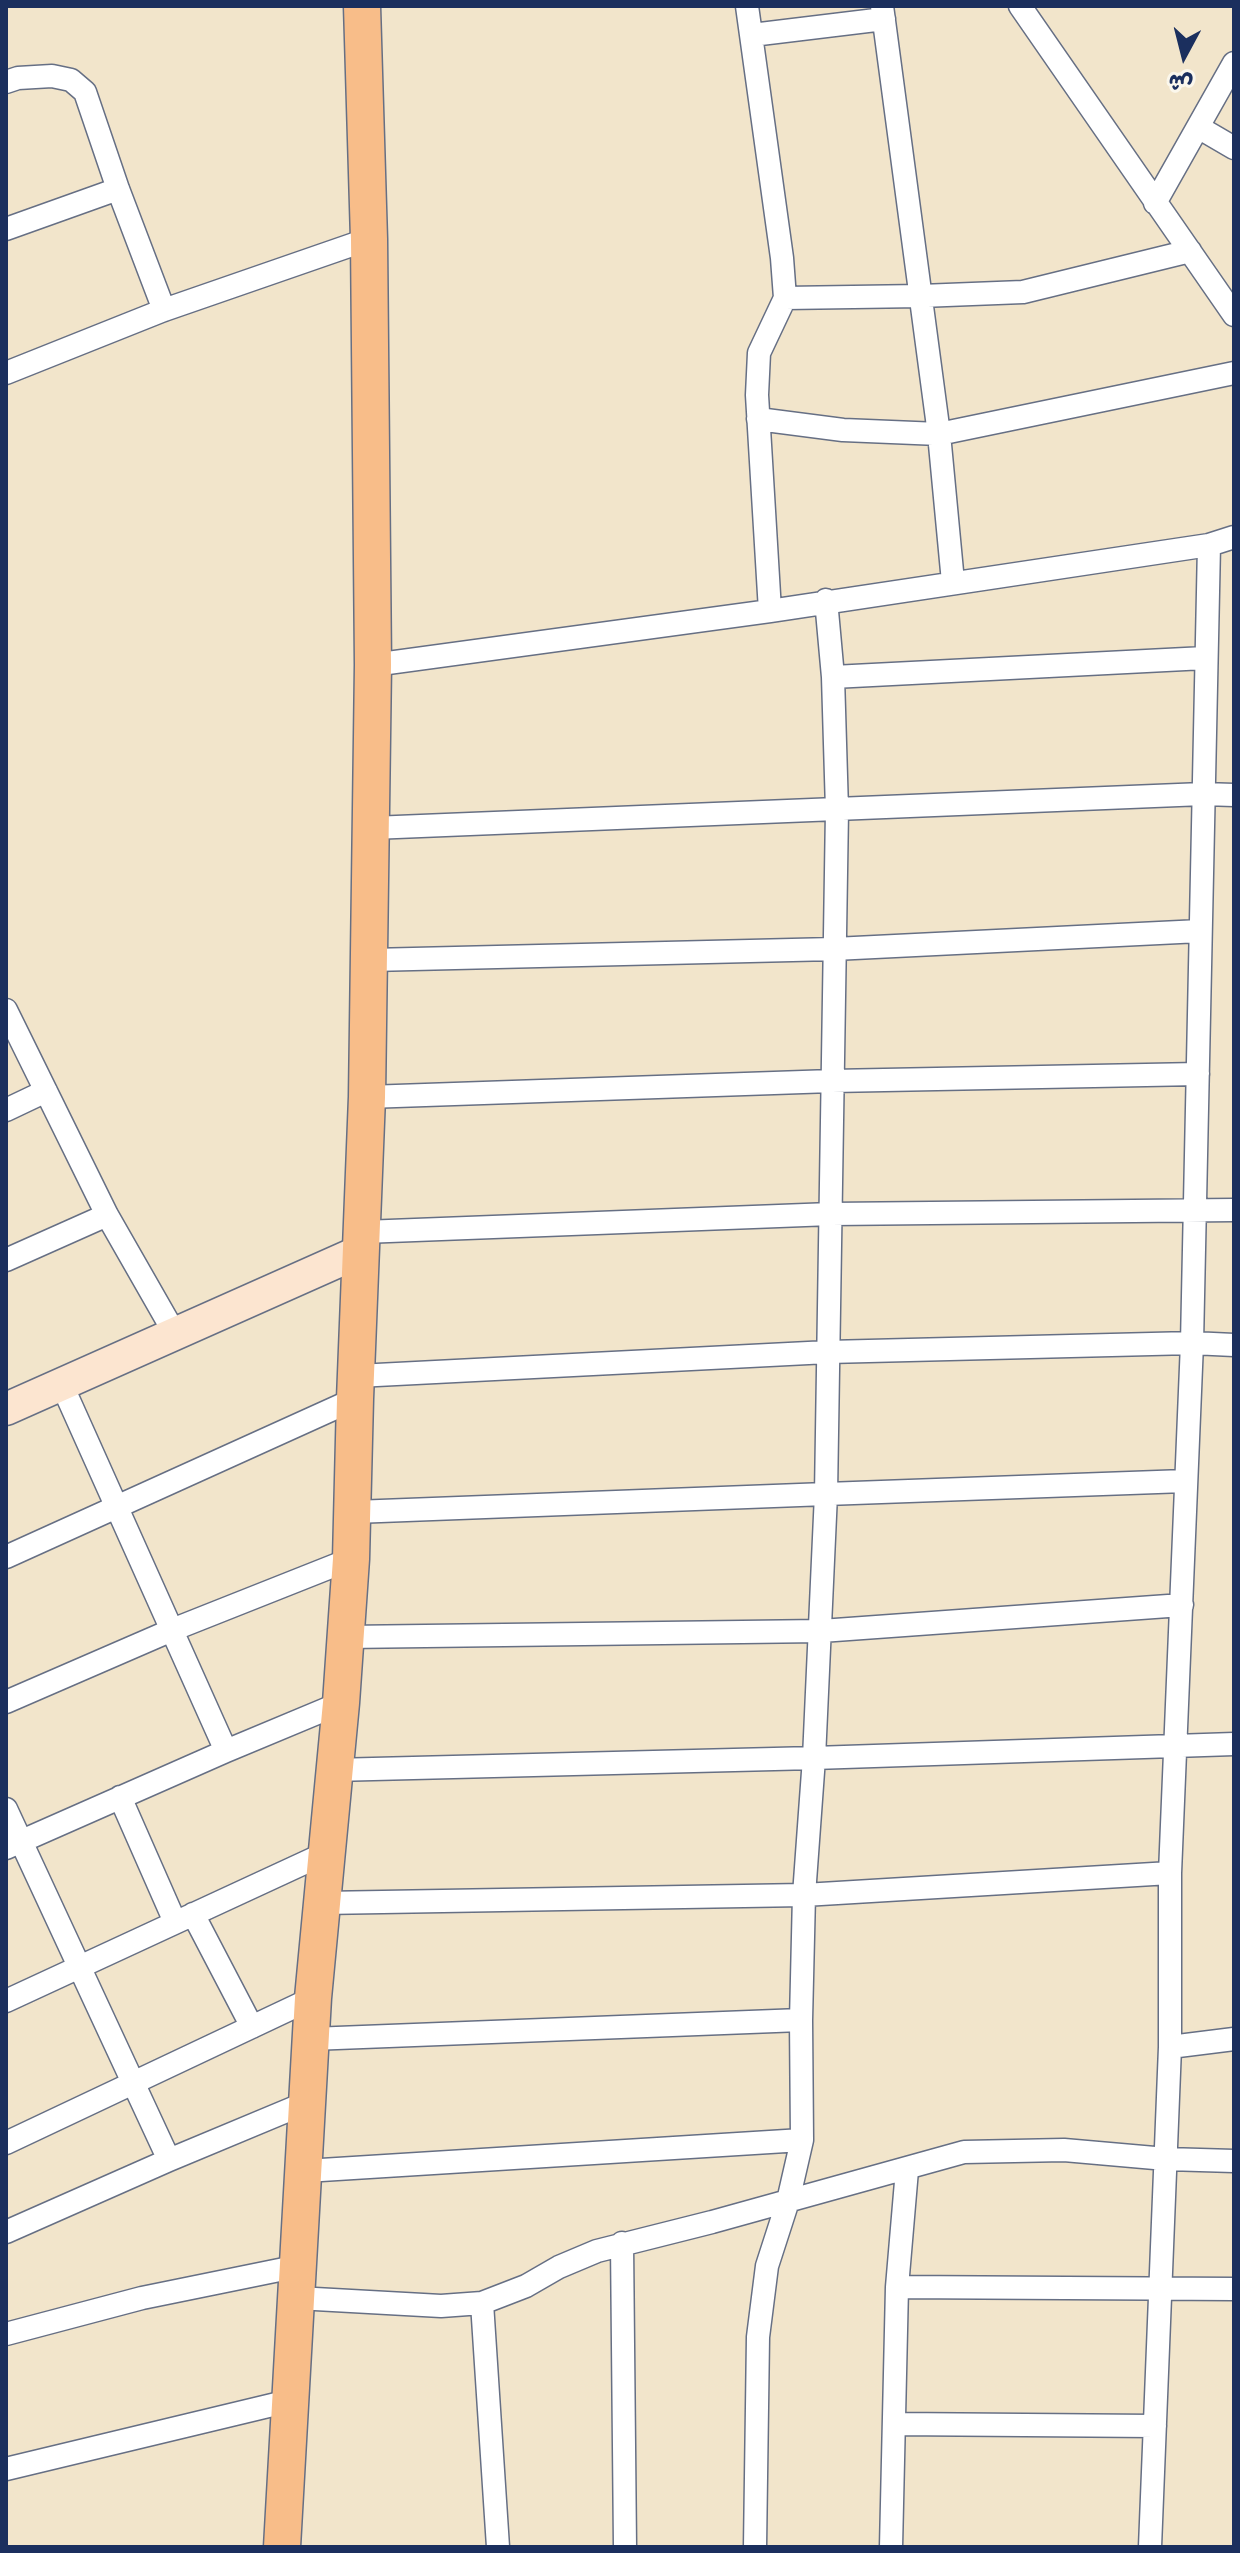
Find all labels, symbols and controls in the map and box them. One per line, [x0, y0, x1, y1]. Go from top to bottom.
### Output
north arrow [1144, 16, 1224, 96]
text: ش [1167, 63, 1195, 97]

